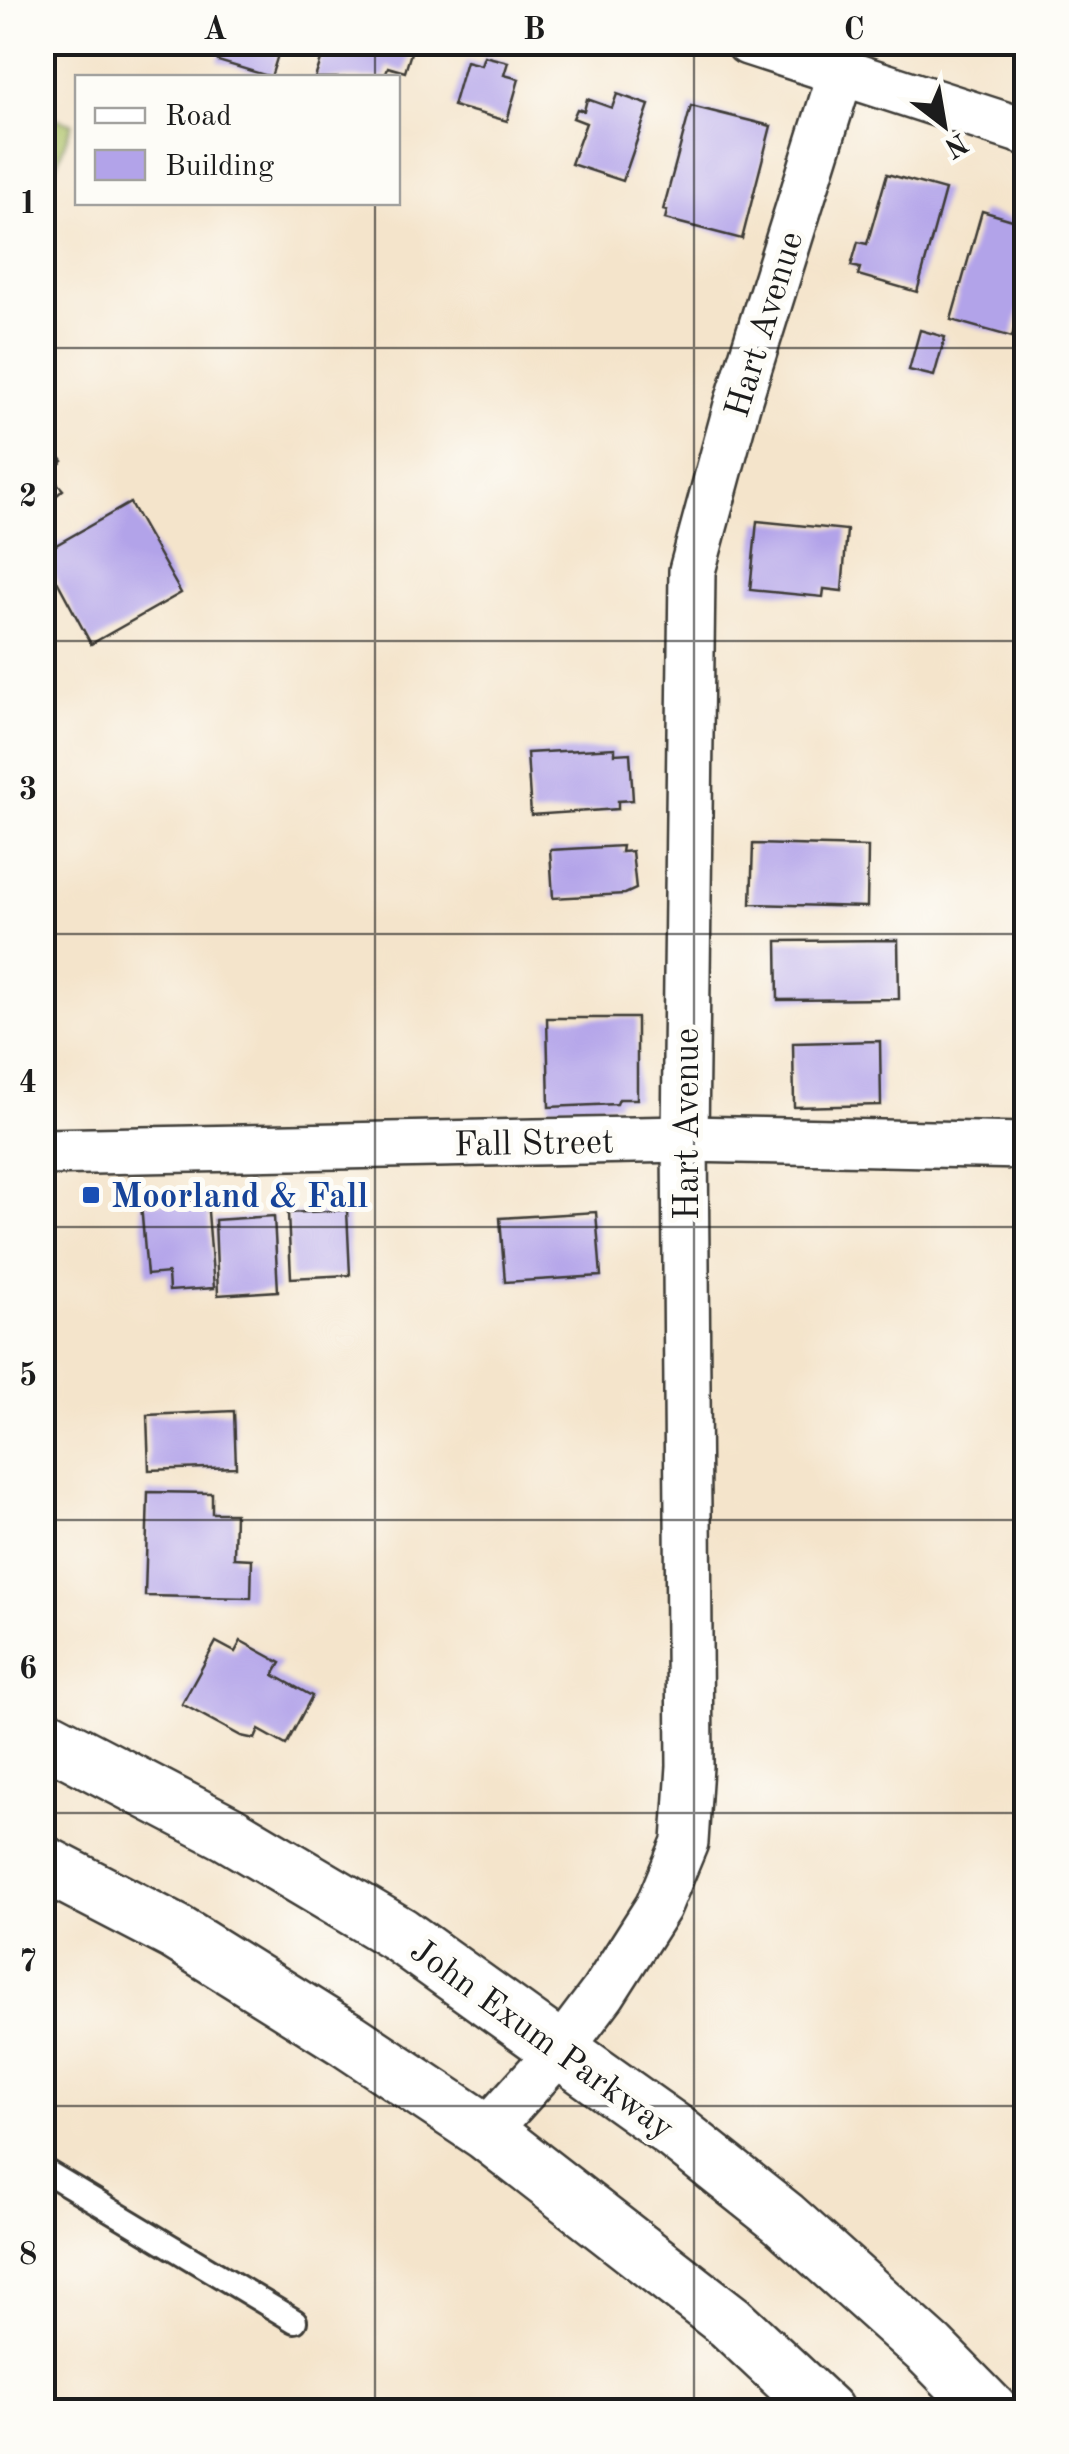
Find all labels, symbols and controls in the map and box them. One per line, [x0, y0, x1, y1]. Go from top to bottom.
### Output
text: A [203, 15, 227, 47]
text: B [523, 15, 545, 47]
text: C [843, 15, 865, 47]
legend [75, 75, 400, 205]
north arrow [894, 75, 994, 175]
text: Road [165, 102, 232, 132]
text: N [938, 126, 972, 162]
text: Building [165, 152, 274, 182]
text: 1 [19, 189, 37, 221]
street label: Hart Avenue [721, 228, 810, 422]
text: 2 [19, 482, 37, 514]
text: 3 [19, 775, 37, 807]
street label: Hart Avenue [671, 1028, 706, 1220]
text: 4 [19, 1068, 37, 1100]
street label: Fall Street [454, 1126, 614, 1163]
place label: Moorland & Fall [111, 1180, 368, 1215]
marker: Moorland & Fall [80, 1184, 102, 1206]
text: 5 [19, 1361, 37, 1393]
text: 6 [19, 1654, 37, 1686]
street label: John Exum Parkway [403, 1933, 680, 2147]
text: 7 [19, 1947, 37, 1979]
text: 8 [19, 2240, 37, 2272]

